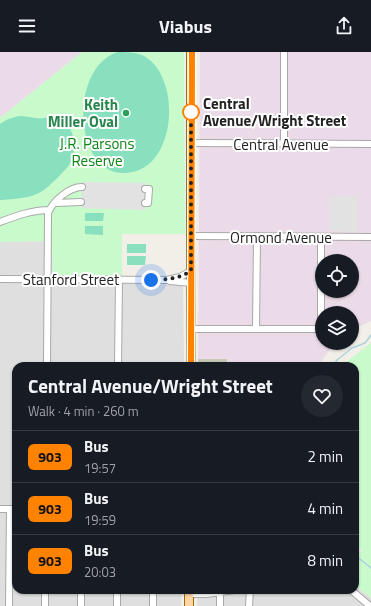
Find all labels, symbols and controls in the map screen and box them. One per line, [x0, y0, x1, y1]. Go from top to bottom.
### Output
text: Viabus [159, 13, 212, 40]
icon: menu [16, 15, 38, 37]
icon: share [333, 15, 355, 37]
place label: Central Avenue/Wright Street [203, 92, 347, 132]
place label: Keith Miller Oval [48, 93, 118, 133]
marker: Central Avenue/Wright Street [182, 103, 200, 121]
marker: Keith Miller Oval [121, 108, 131, 118]
park label: J.R. Parsons Reserve [60, 132, 134, 172]
street label: Central Avenue [233, 133, 329, 156]
street label: Ormond Avenue [230, 226, 332, 249]
map controls [315, 254, 359, 350]
button: locate [315, 254, 359, 298]
street label: Stanford Street [23, 268, 120, 291]
your location [141, 270, 161, 290]
button: layers [315, 306, 359, 350]
text: Central Avenue/Wright Street [28, 371, 273, 400]
button: heart [301, 375, 343, 417]
text: Walk · 4 min · 260 m [28, 401, 139, 421]
text: Bus [84, 435, 109, 458]
text: 2 min [307, 445, 343, 468]
text: 903 [38, 446, 62, 467]
text: 19:57 [84, 458, 116, 478]
text: Bus [84, 487, 109, 510]
text: 4 min [307, 497, 343, 520]
text: 903 [38, 498, 62, 519]
text: 19:59 [84, 510, 116, 530]
text: Bus [84, 539, 109, 562]
text: 8 min [307, 549, 343, 572]
text: 903 [38, 550, 62, 571]
text: 20:03 [84, 562, 116, 582]

